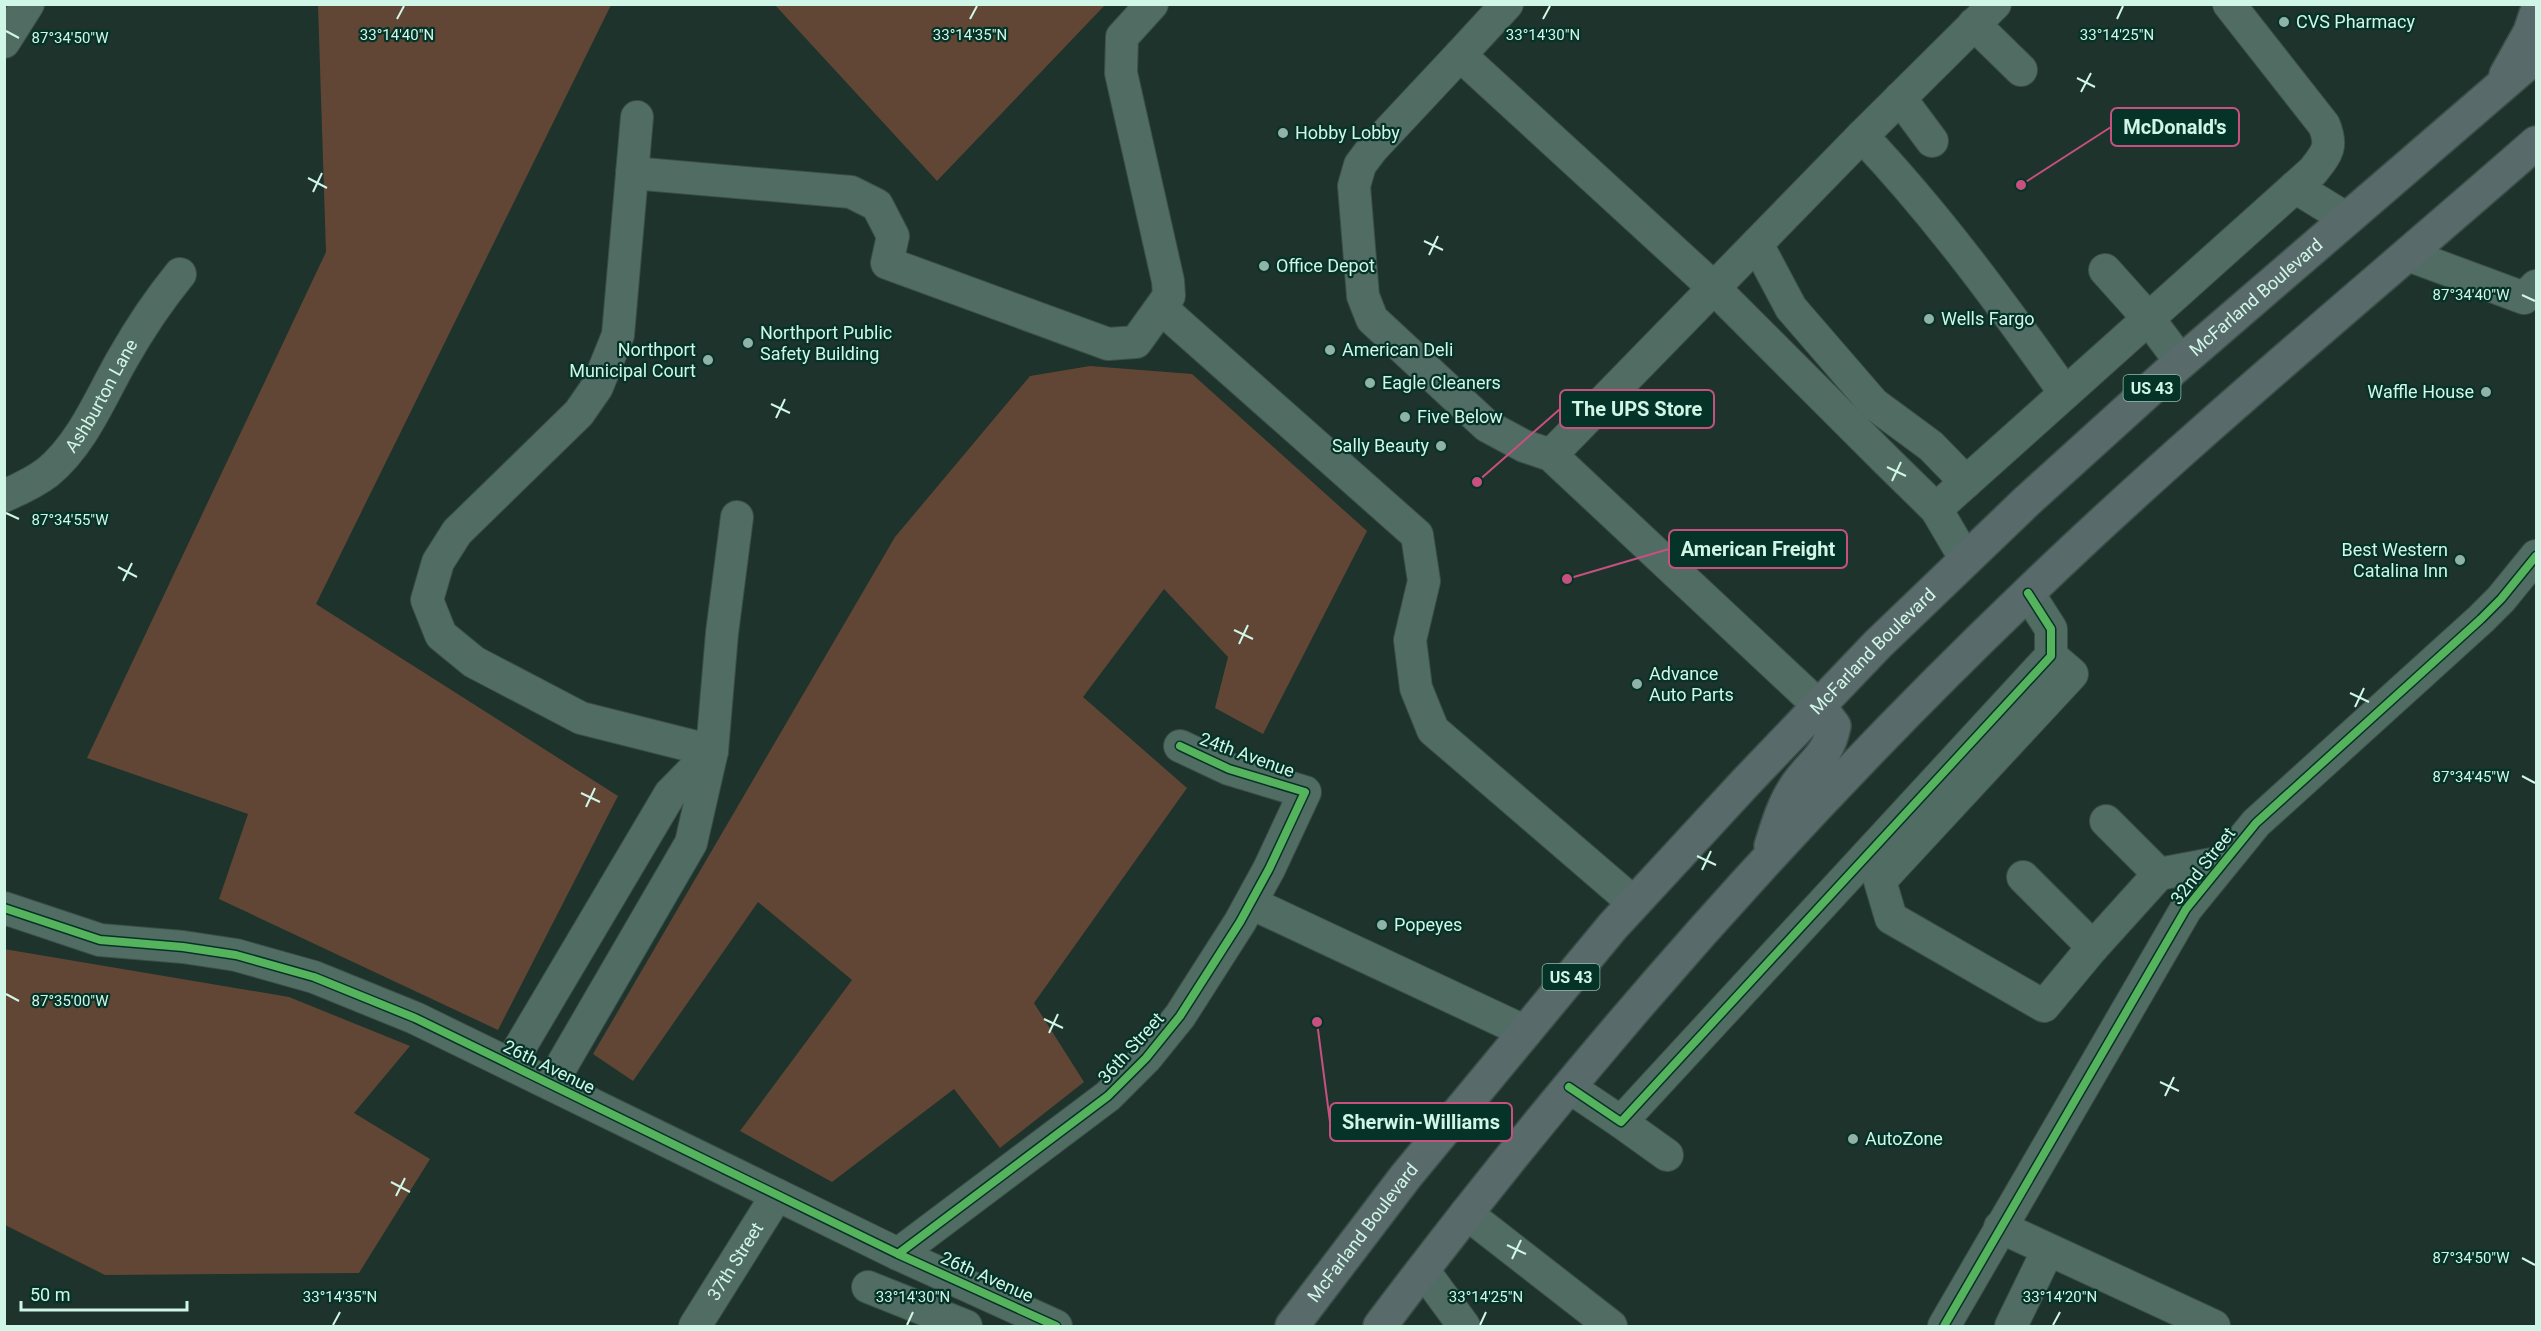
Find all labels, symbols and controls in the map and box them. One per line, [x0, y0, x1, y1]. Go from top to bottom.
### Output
place label: CVS Pharmacy [2296, 11, 2415, 32]
marker: CVS Pharmacy [2277, 15, 2291, 29]
text: 33°14'40"N [360, 26, 434, 44]
text: 33°14'35"N [933, 26, 1007, 44]
text: 33°14'30"N [1506, 26, 1580, 44]
text: 33°14'25"N [2080, 26, 2154, 44]
text: 87°34'50"W [32, 29, 108, 47]
callout: McDonald's [2111, 108, 2239, 146]
text: McDonald's [2123, 115, 2227, 139]
place label: Hobby Lobby [1295, 122, 1400, 143]
marker: Hobby Lobby [1276, 126, 1290, 140]
street label: McFarland Boulevard [2185, 234, 2327, 360]
place label: Office Depot [1276, 255, 1375, 276]
marker: Office Depot [1257, 259, 1271, 273]
text: 87°34'40"W [2433, 286, 2509, 304]
place label: Wells Fargo [1941, 308, 2035, 329]
marker: Wells Fargo [1922, 312, 1936, 326]
place label: Northport Public Safety Building [760, 322, 892, 364]
street label: Ashburton Lane [60, 335, 142, 456]
marker: Northport Public Safety Building [741, 336, 755, 350]
place label: Northport Municipal Court [569, 339, 696, 381]
place label: American Deli [1342, 339, 1453, 360]
marker: American Deli [1323, 343, 1337, 357]
marker: Northport Municipal Court [701, 353, 715, 367]
place label: Eagle Cleaners [1382, 372, 1501, 393]
road number: US 43 [2124, 375, 2180, 401]
marker: Eagle Cleaners [1363, 376, 1377, 390]
place label: Waffle House [2367, 381, 2474, 402]
marker: Waffle House [2479, 385, 2493, 399]
callout: The UPS Store [1560, 390, 1714, 428]
text: The UPS Store [1572, 397, 1703, 421]
place label: Five Below [1417, 406, 1503, 427]
marker: Five Below [1398, 410, 1412, 424]
place label: Sally Beauty [1332, 435, 1429, 456]
marker: Sally Beauty [1434, 439, 1448, 453]
text: 87°34'55"W [32, 511, 108, 529]
callout: American Freight [1669, 530, 1847, 568]
text: American Freight [1681, 537, 1835, 561]
place label: Best Western Catalina Inn [2342, 539, 2448, 581]
marker: Best Western Catalina Inn [2453, 553, 2467, 567]
street label: McFarland Boulevard [1805, 584, 1939, 719]
place label: Advance Auto Parts [1649, 663, 1734, 705]
marker: Advance Auto Parts [1630, 677, 1644, 691]
street label: 24th Avenue [1197, 728, 1297, 781]
text: 87°34'45"W [2433, 768, 2509, 786]
street label: 32nd Street [2166, 823, 2239, 909]
place label: Popeyes [1394, 914, 1462, 935]
marker: Popeyes [1375, 918, 1389, 932]
road number: US 43 [1542, 964, 1600, 990]
text: 87°35'00"W [32, 992, 108, 1010]
street label: 36th Street [1093, 1008, 1168, 1087]
street label: 26th Avenue [500, 1035, 598, 1098]
callout: Sherwin-Williams [1330, 1103, 1512, 1141]
text: Sherwin-Williams [1342, 1110, 1500, 1134]
place label: AutoZone [1865, 1128, 1943, 1149]
marker: AutoZone [1846, 1132, 1860, 1146]
street label: McFarland Boulevard [1303, 1159, 1422, 1306]
street label: 37th Street [703, 1218, 767, 1304]
street label: 26th Avenue [938, 1247, 1037, 1306]
text: 87°34'50"W [2433, 1249, 2509, 1267]
scale bar [21, 1274, 188, 1312]
text: 50 m [30, 1284, 70, 1305]
text: 33°14'35"N [303, 1288, 377, 1306]
text: 33°14'30"N [876, 1288, 950, 1306]
text: 33°14'25"N [1449, 1288, 1523, 1306]
text: 33°14'20"N [2023, 1288, 2097, 1306]

